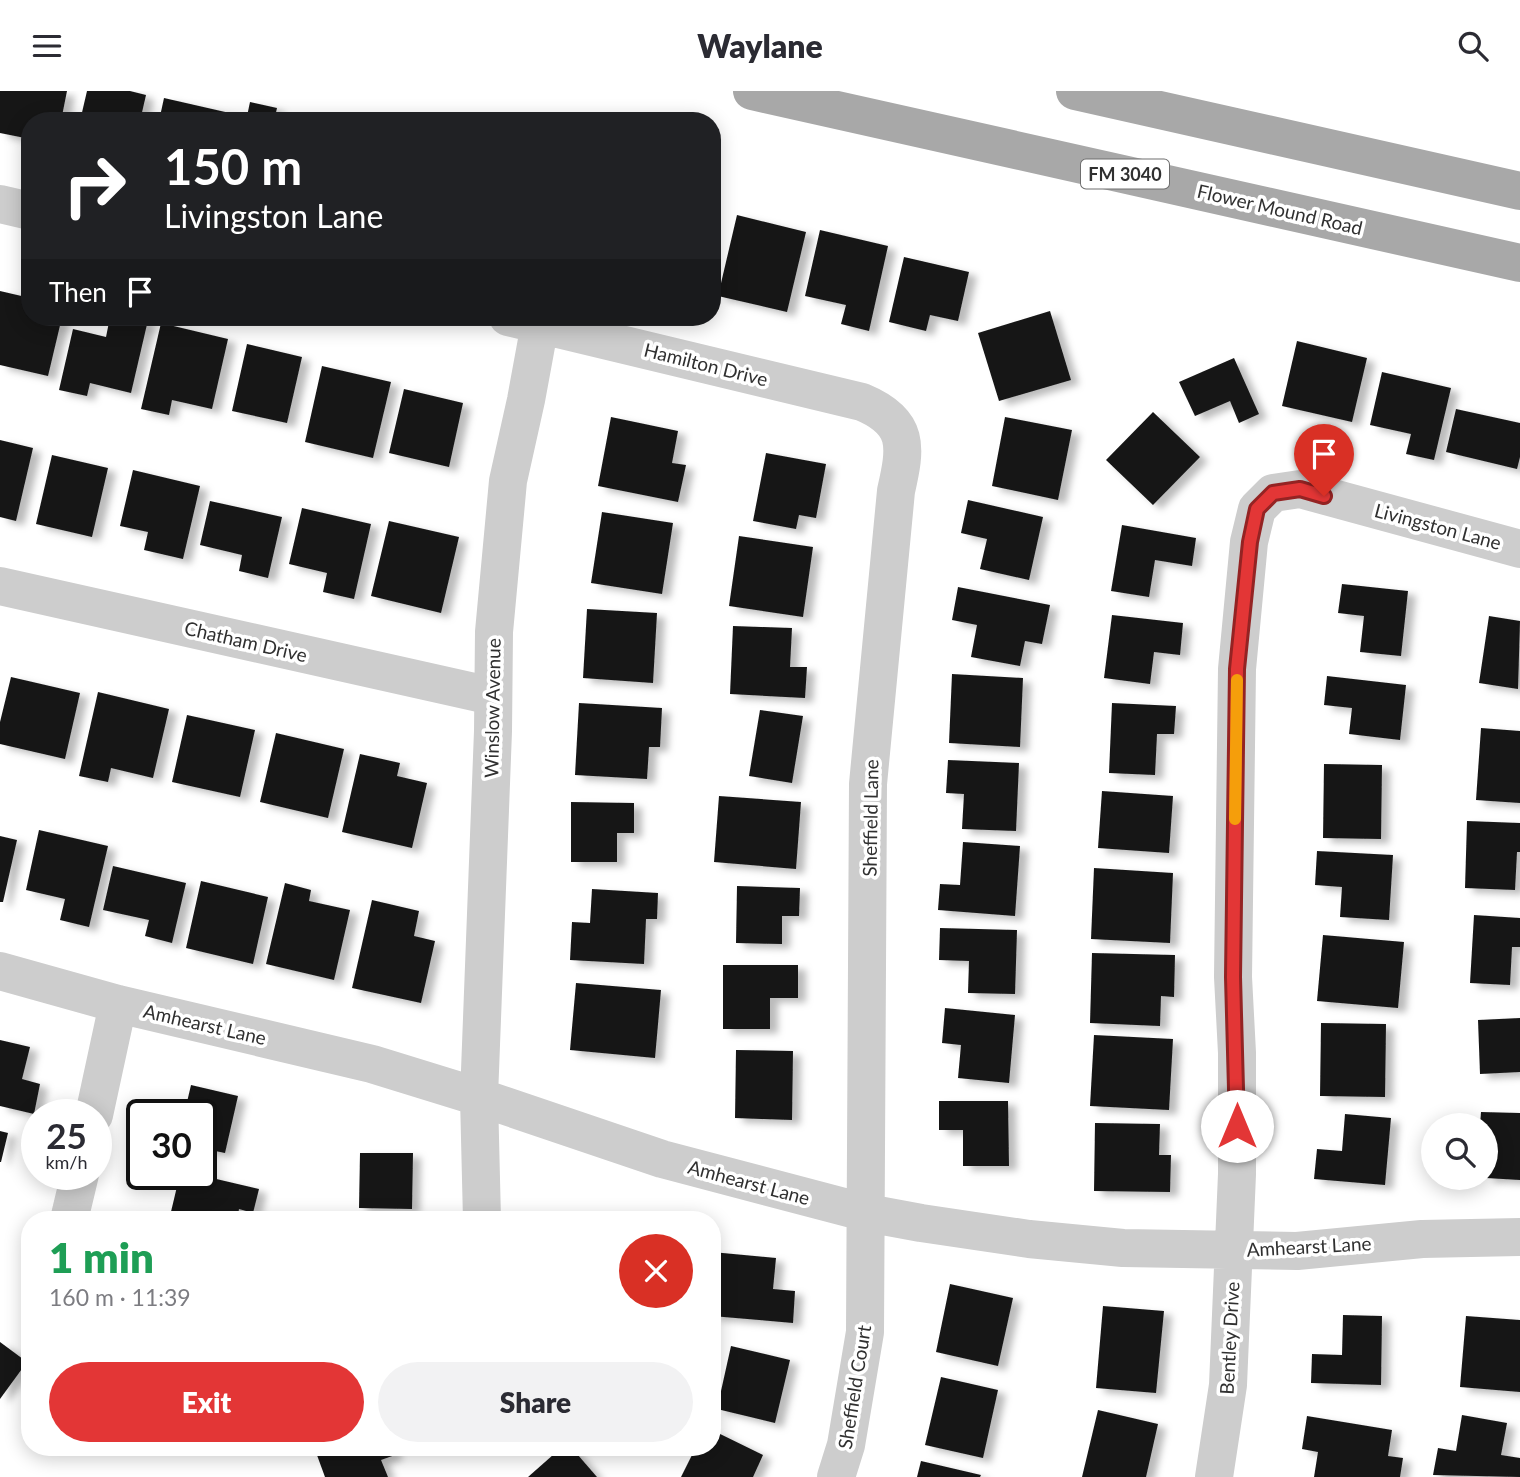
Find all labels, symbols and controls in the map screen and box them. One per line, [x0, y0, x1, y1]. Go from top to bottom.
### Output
text: Waylane [697, 26, 823, 65]
icon: menu [28, 27, 66, 65]
icon: search [1454, 27, 1492, 65]
text: 150 m [164, 137, 302, 195]
icon: right [49, 140, 140, 231]
road number: FM 3040 [1081, 159, 1169, 189]
street label: Flower Mound Road [1195, 179, 1365, 239]
text: Livingston Lane [164, 196, 383, 235]
icon: arrive [121, 273, 159, 311]
text: Then [49, 276, 107, 308]
street label: Hamilton Drive [642, 338, 770, 390]
pin [1294, 424, 1354, 496]
icon: arrive [1305, 435, 1343, 473]
street label: Livingston Lane [1372, 498, 1504, 554]
street label: Chatham Drive [182, 616, 310, 666]
street label: Winslow Avenue [479, 638, 505, 778]
street label: Sheffield Lane [857, 759, 883, 877]
street label: Amhearst Lane [141, 999, 269, 1049]
position arrow [1200, 1089, 1274, 1163]
speed limit sign: 30 [126, 1099, 217, 1190]
map controls [1421, 1113, 1498, 1190]
button: search [1421, 1113, 1498, 1190]
text: 25 [46, 1114, 87, 1156]
text: km/h [45, 1151, 88, 1173]
street label: Amhearst Lane [686, 1155, 812, 1209]
street label: Amhearst Lane [1246, 1231, 1372, 1261]
text: 1 min [49, 1232, 154, 1282]
button: close [619, 1234, 693, 1308]
street label: Bentley Drive [1215, 1281, 1243, 1395]
text: 160 m · 11:39 [49, 1283, 191, 1311]
street label: Sheffield Court [833, 1323, 875, 1451]
button: Exit [49, 1362, 364, 1442]
button: Share [378, 1362, 693, 1442]

